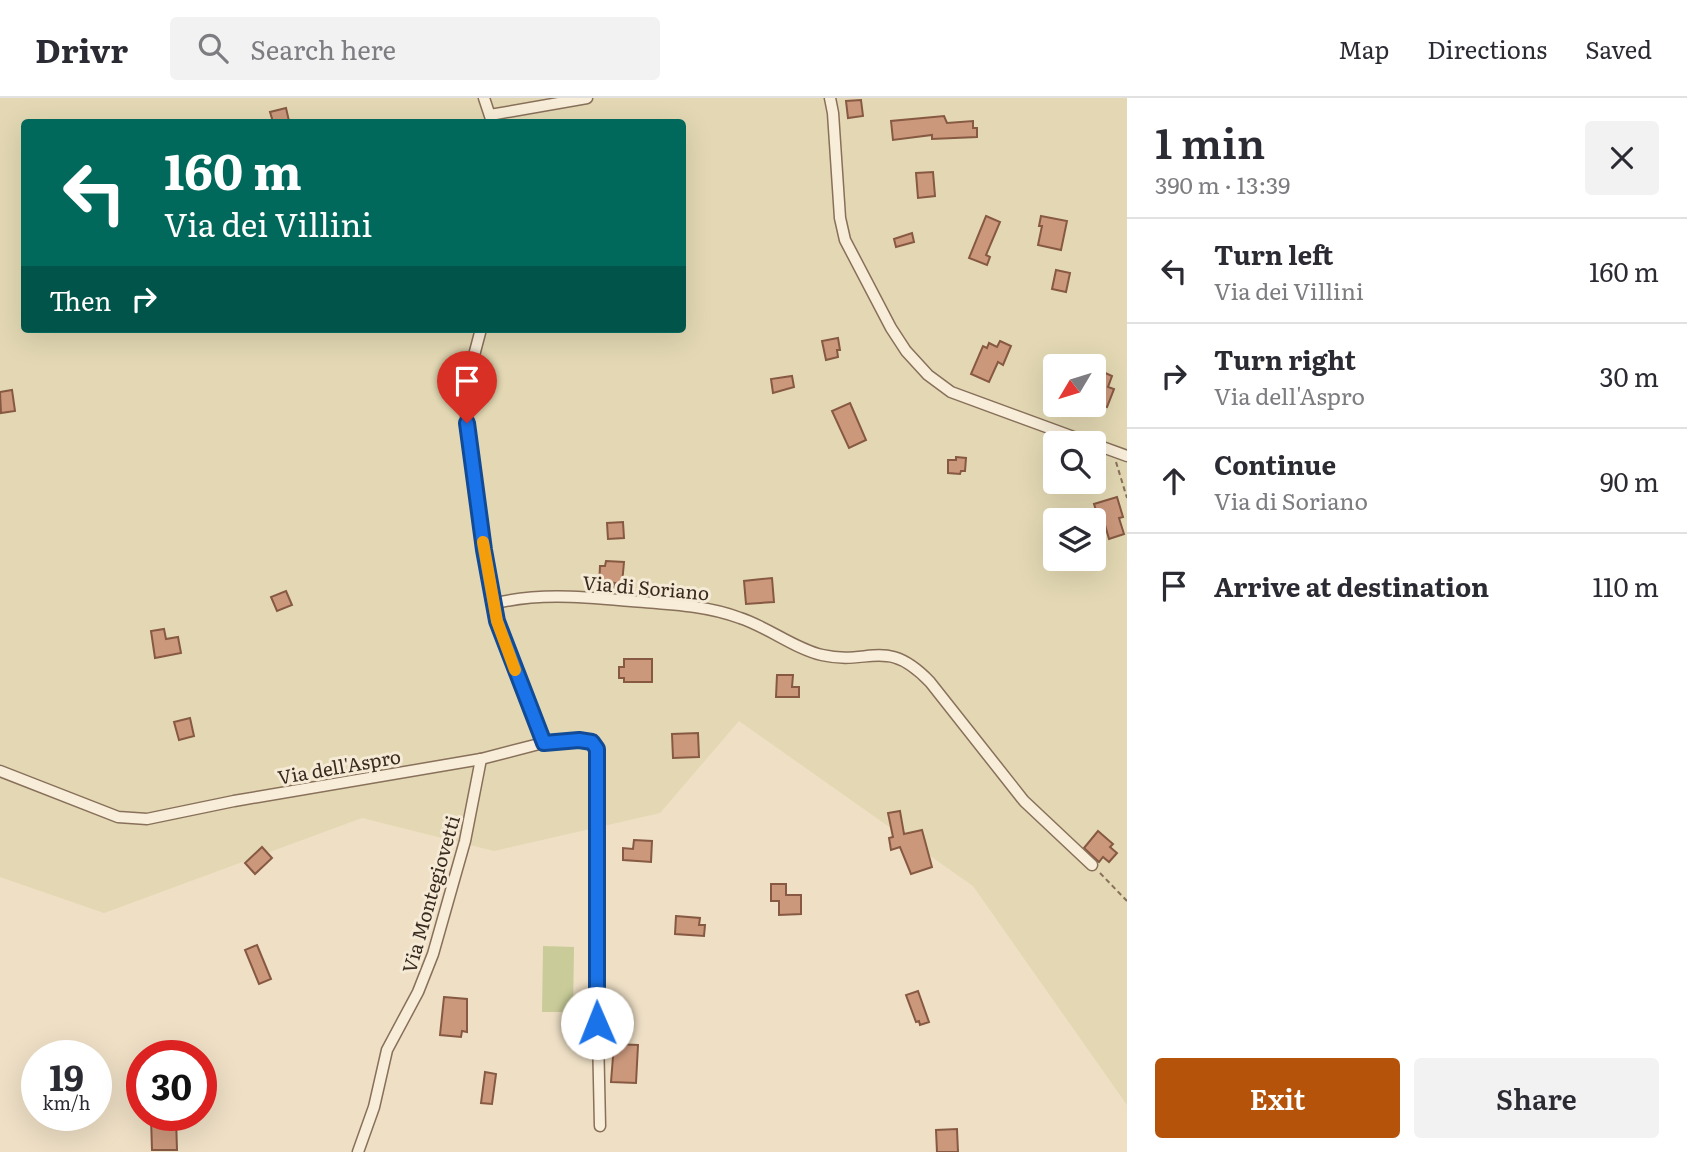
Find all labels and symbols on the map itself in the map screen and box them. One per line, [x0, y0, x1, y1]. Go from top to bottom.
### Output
pin [437, 351, 497, 423]
north arrow [1043, 354, 1106, 416]
street label: Via di Soriano [581, 568, 711, 606]
street label: Via dell'Aspro [275, 741, 403, 791]
street label: Via Montegiovetti [394, 812, 466, 976]
position arrow [560, 986, 634, 1060]
speed limit sign: 30 [126, 1040, 217, 1131]

